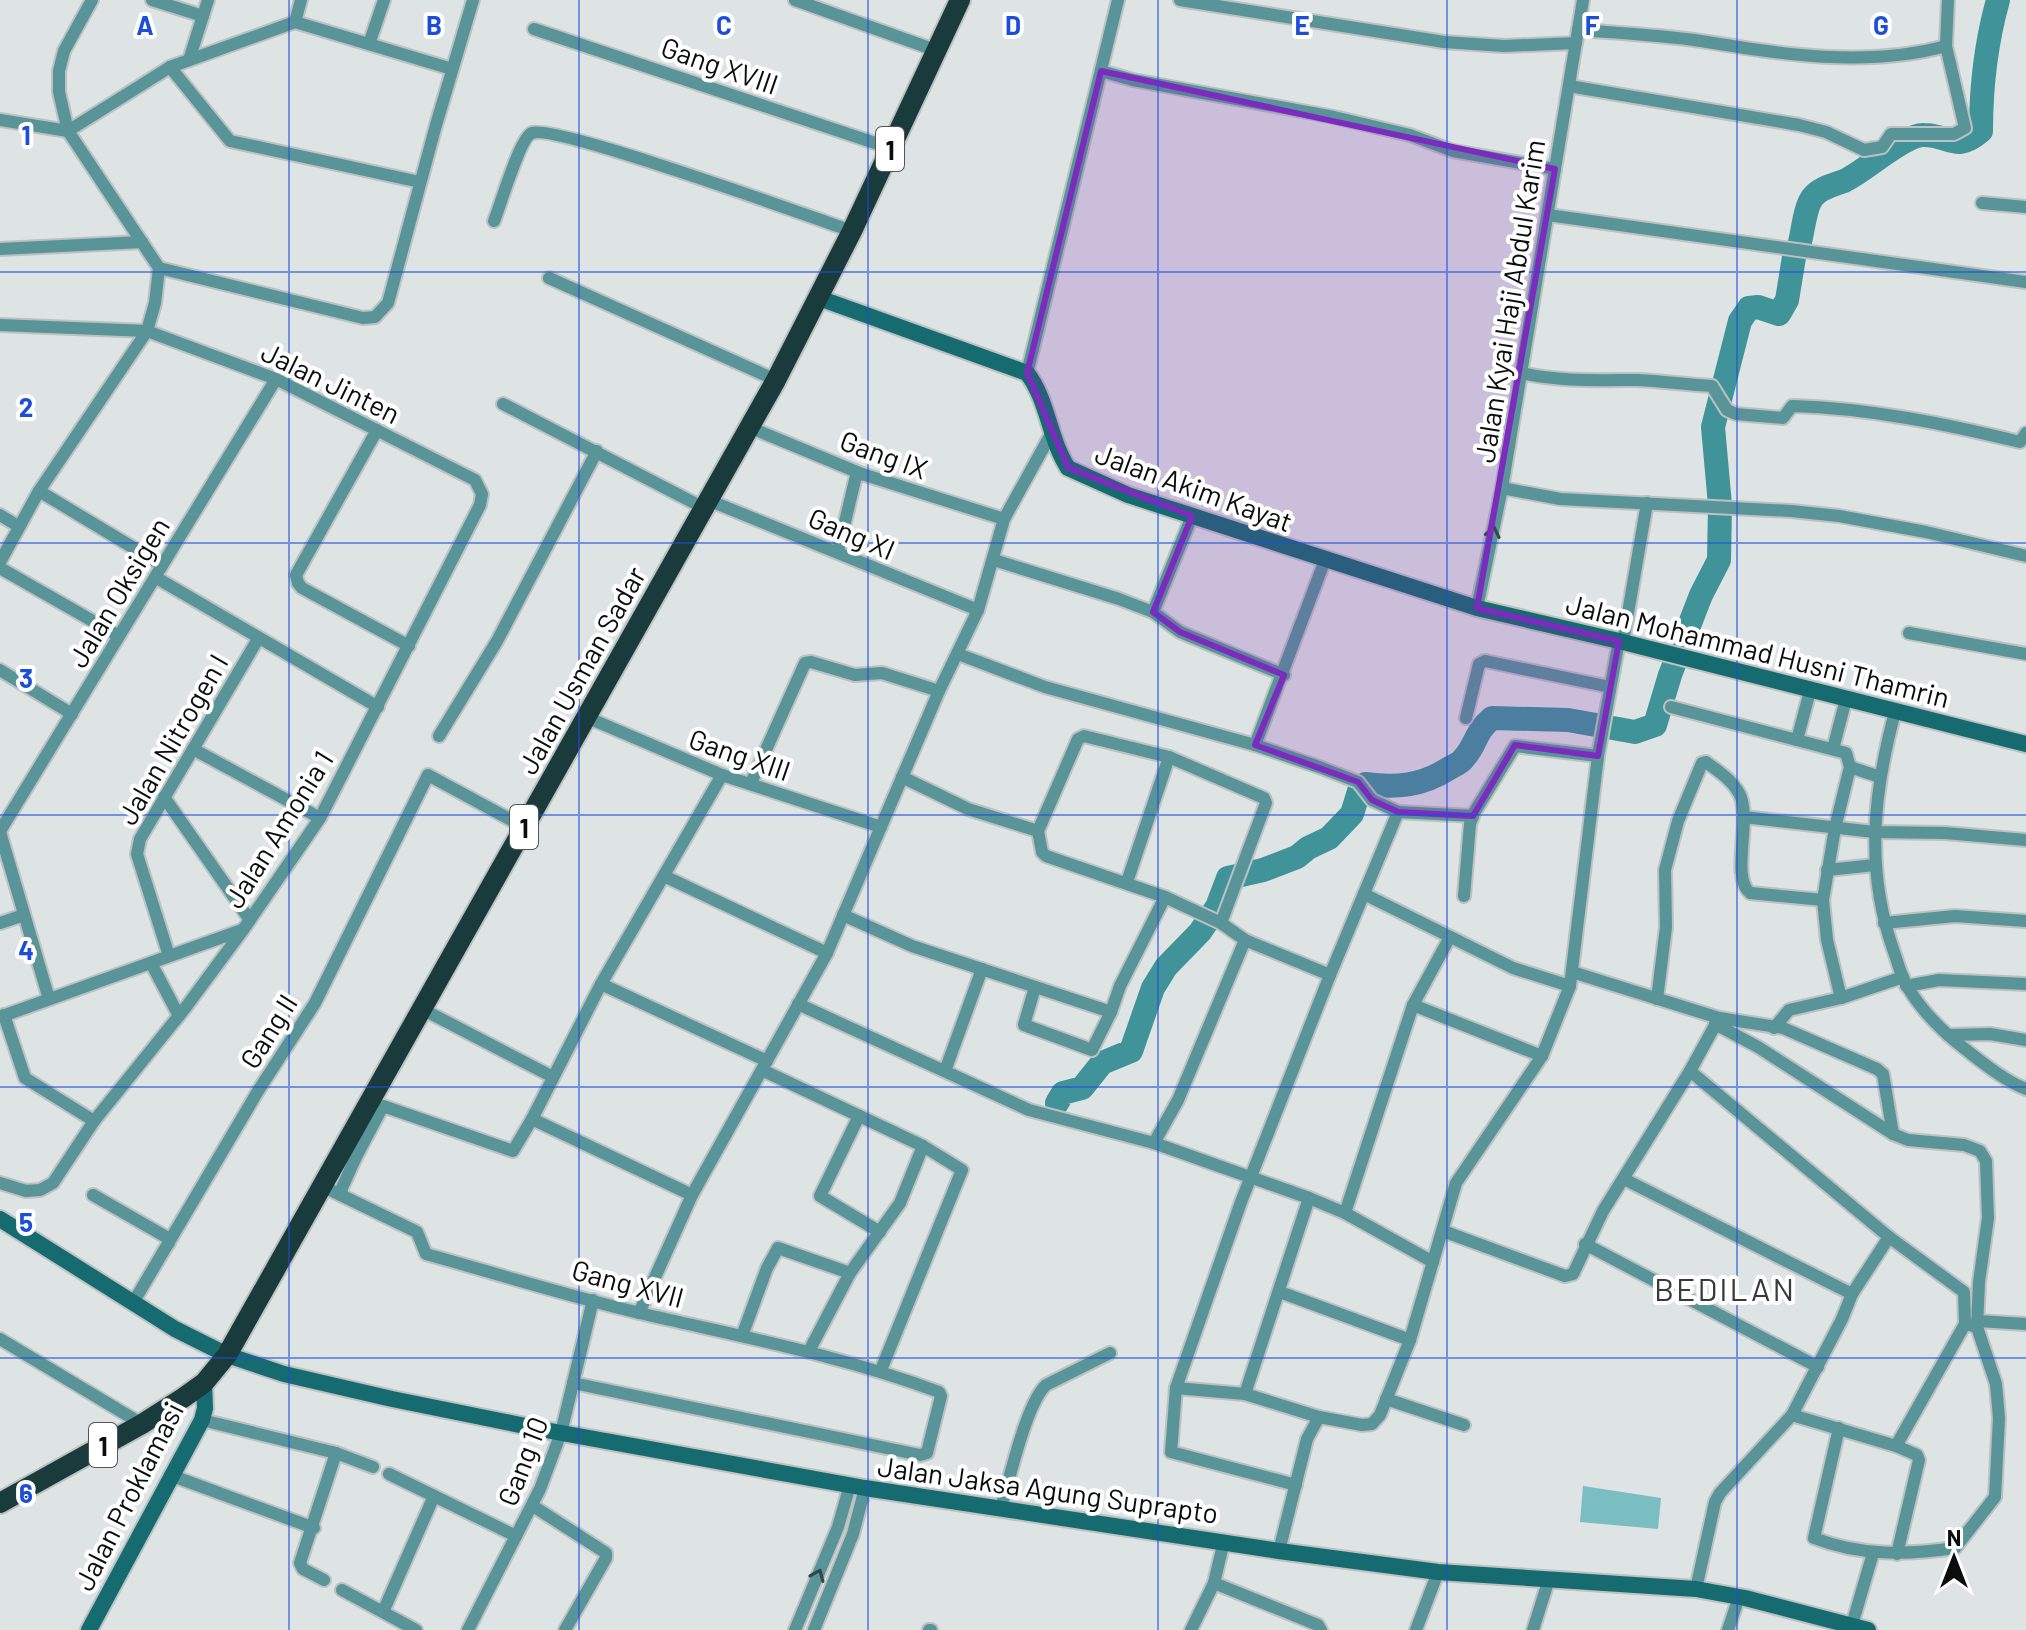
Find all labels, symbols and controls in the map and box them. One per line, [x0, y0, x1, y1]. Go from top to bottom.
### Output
text: A [136, 9, 154, 40]
text: B [426, 9, 442, 40]
text: C [716, 9, 732, 40]
text: D [1005, 9, 1021, 40]
text: E [1294, 9, 1310, 40]
text: F [1585, 9, 1600, 40]
text: G [1873, 9, 1889, 40]
street label: Gang XVIII [657, 29, 783, 101]
text: 1 [21, 119, 31, 150]
road number: 1 [876, 127, 904, 171]
street label: Jalan Kyai Haji Abdul Karim [1467, 137, 1551, 465]
street label: Jalan Jinten [256, 334, 406, 430]
text: 2 [19, 391, 33, 422]
street label: Gang IX [836, 423, 932, 485]
street label: Jalan Akim Kayat [1091, 436, 1297, 538]
street label: Gang XI [804, 500, 900, 566]
street label: Jalan Oksigen [60, 511, 176, 673]
one-way arrow [1484, 526, 1501, 539]
street label: Jalan Usman Sadar [510, 560, 652, 780]
street label: Jalan Mohammad Husni Thamrin [1563, 586, 1953, 714]
street label: Jalan Nitrogen I [109, 648, 235, 830]
text: 3 [19, 662, 33, 693]
street label: Gang XIII [685, 721, 795, 787]
street label: Jalan Amonia 1 [216, 744, 340, 914]
road number: 1 [510, 805, 538, 849]
text: 4 [18, 934, 34, 965]
street label: Gang II [232, 987, 304, 1075]
text: 5 [19, 1206, 33, 1237]
street label: Gang XVII [568, 1252, 688, 1314]
district label: BEDILAN [1654, 1269, 1796, 1307]
street label: Jalan Proklamasi [66, 1396, 190, 1596]
street label: Gang 10 [490, 1412, 554, 1510]
road number: 1 [89, 1423, 117, 1467]
street label: Jalan Jaksa Agung Suprapto [876, 1448, 1220, 1530]
text: 6 [19, 1477, 33, 1508]
north arrow [1914, 1518, 1994, 1598]
text: N [1947, 1524, 1961, 1550]
one-way arrow [808, 1569, 824, 1583]

